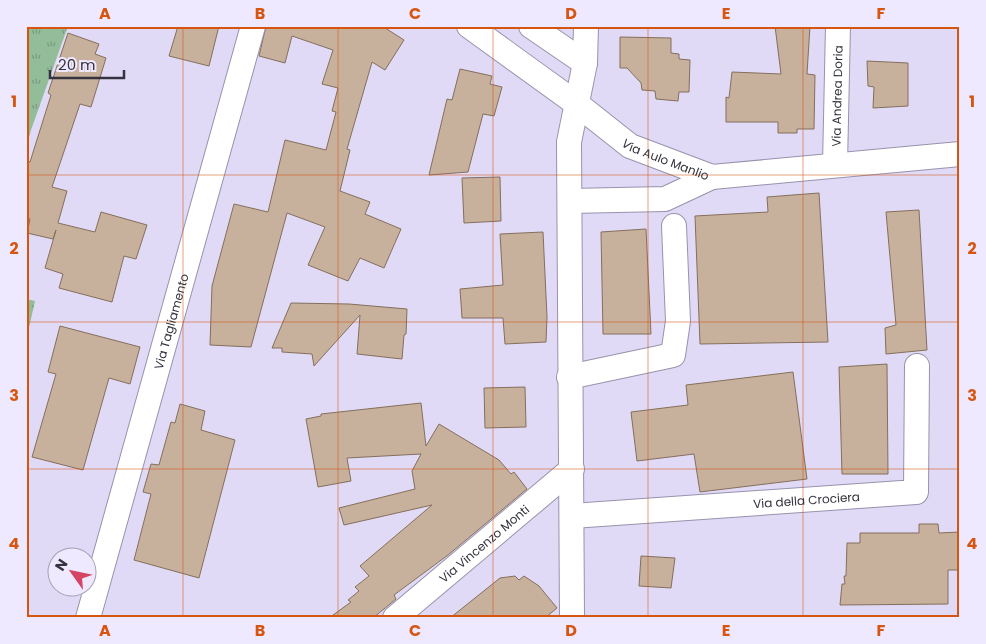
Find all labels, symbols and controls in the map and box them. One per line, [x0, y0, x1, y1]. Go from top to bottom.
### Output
text: A [99, 2, 111, 25]
text: B [255, 2, 265, 25]
text: C [409, 2, 421, 25]
text: D [565, 2, 577, 25]
text: E [722, 2, 730, 25]
text: F [877, 2, 886, 25]
street label: Via Andrea Doria [827, 45, 846, 147]
scale bar [50, 48, 124, 80]
text: 20 m [58, 54, 96, 75]
text: 1 [11, 90, 17, 113]
text: 1 [969, 90, 975, 113]
street label: Via Aulo Manlio [619, 135, 712, 184]
text: 2 [9, 237, 19, 260]
text: 2 [967, 237, 977, 260]
street label: Via Tagliamento [149, 271, 192, 371]
text: 3 [9, 384, 19, 407]
text: 3 [967, 384, 977, 407]
street label: Via della Crociera [752, 487, 860, 512]
street label: Via Vincenzo Monti [435, 500, 532, 586]
text: 4 [9, 532, 20, 555]
text: 4 [967, 532, 978, 555]
north arrow [48, 546, 98, 596]
text: N [50, 555, 72, 575]
text: A [99, 619, 111, 642]
text: B [255, 619, 265, 642]
text: C [409, 619, 421, 642]
text: D [565, 619, 577, 642]
text: E [722, 619, 730, 642]
text: F [877, 619, 886, 642]

